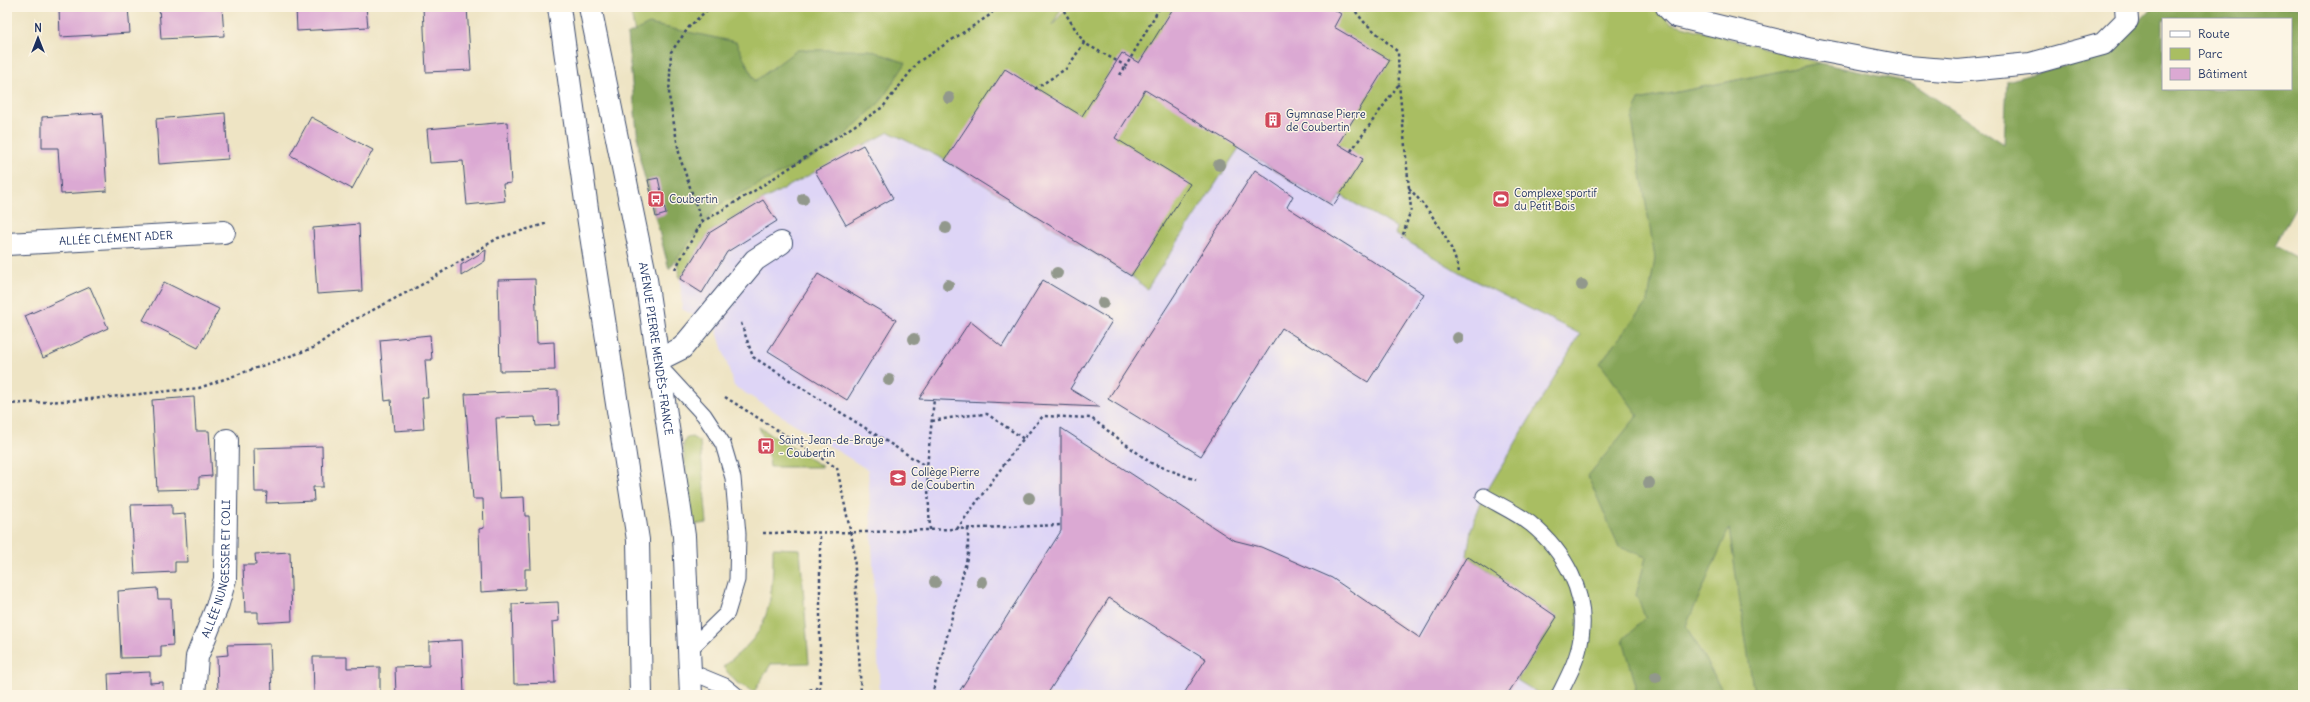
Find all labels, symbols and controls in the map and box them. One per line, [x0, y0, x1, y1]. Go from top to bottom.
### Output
north arrow [18, 18, 58, 58]
legend [2162, 18, 2292, 90]
text: N [34, 21, 42, 35]
text: Route [2198, 26, 2230, 41]
text: Parc [2198, 46, 2223, 61]
text: Bâtiment [2198, 66, 2247, 81]
place label: Gymnase Pierre de Coubertin [1286, 107, 1366, 134]
building icon: Gymnase Pierre de Coubertin [1263, 110, 1283, 130]
place label: Complexe sportif du Petit Bois [1514, 186, 1597, 213]
bus stop icon: Coubertin [646, 189, 666, 209]
sports icon: Complexe sportif du Petit Bois [1491, 189, 1511, 209]
place label: Coubertin [669, 192, 718, 206]
street label: ALLÉE CLÉMENT ADER [59, 228, 173, 248]
street label: AVENUE PIERRE MENDÈS-FRANCE [636, 261, 676, 436]
place label: Saint-Jean-de-Braye - Coubertin [779, 433, 884, 460]
bus stop icon: Saint-Jean-de-Braye - Coubertin [756, 436, 776, 456]
place label: Collège Pierre de Coubertin [911, 465, 980, 492]
school or university icon: Collège Pierre de Coubertin [888, 468, 908, 488]
street label: ALLÉE NUNGESSER ET COLI [198, 499, 233, 640]

